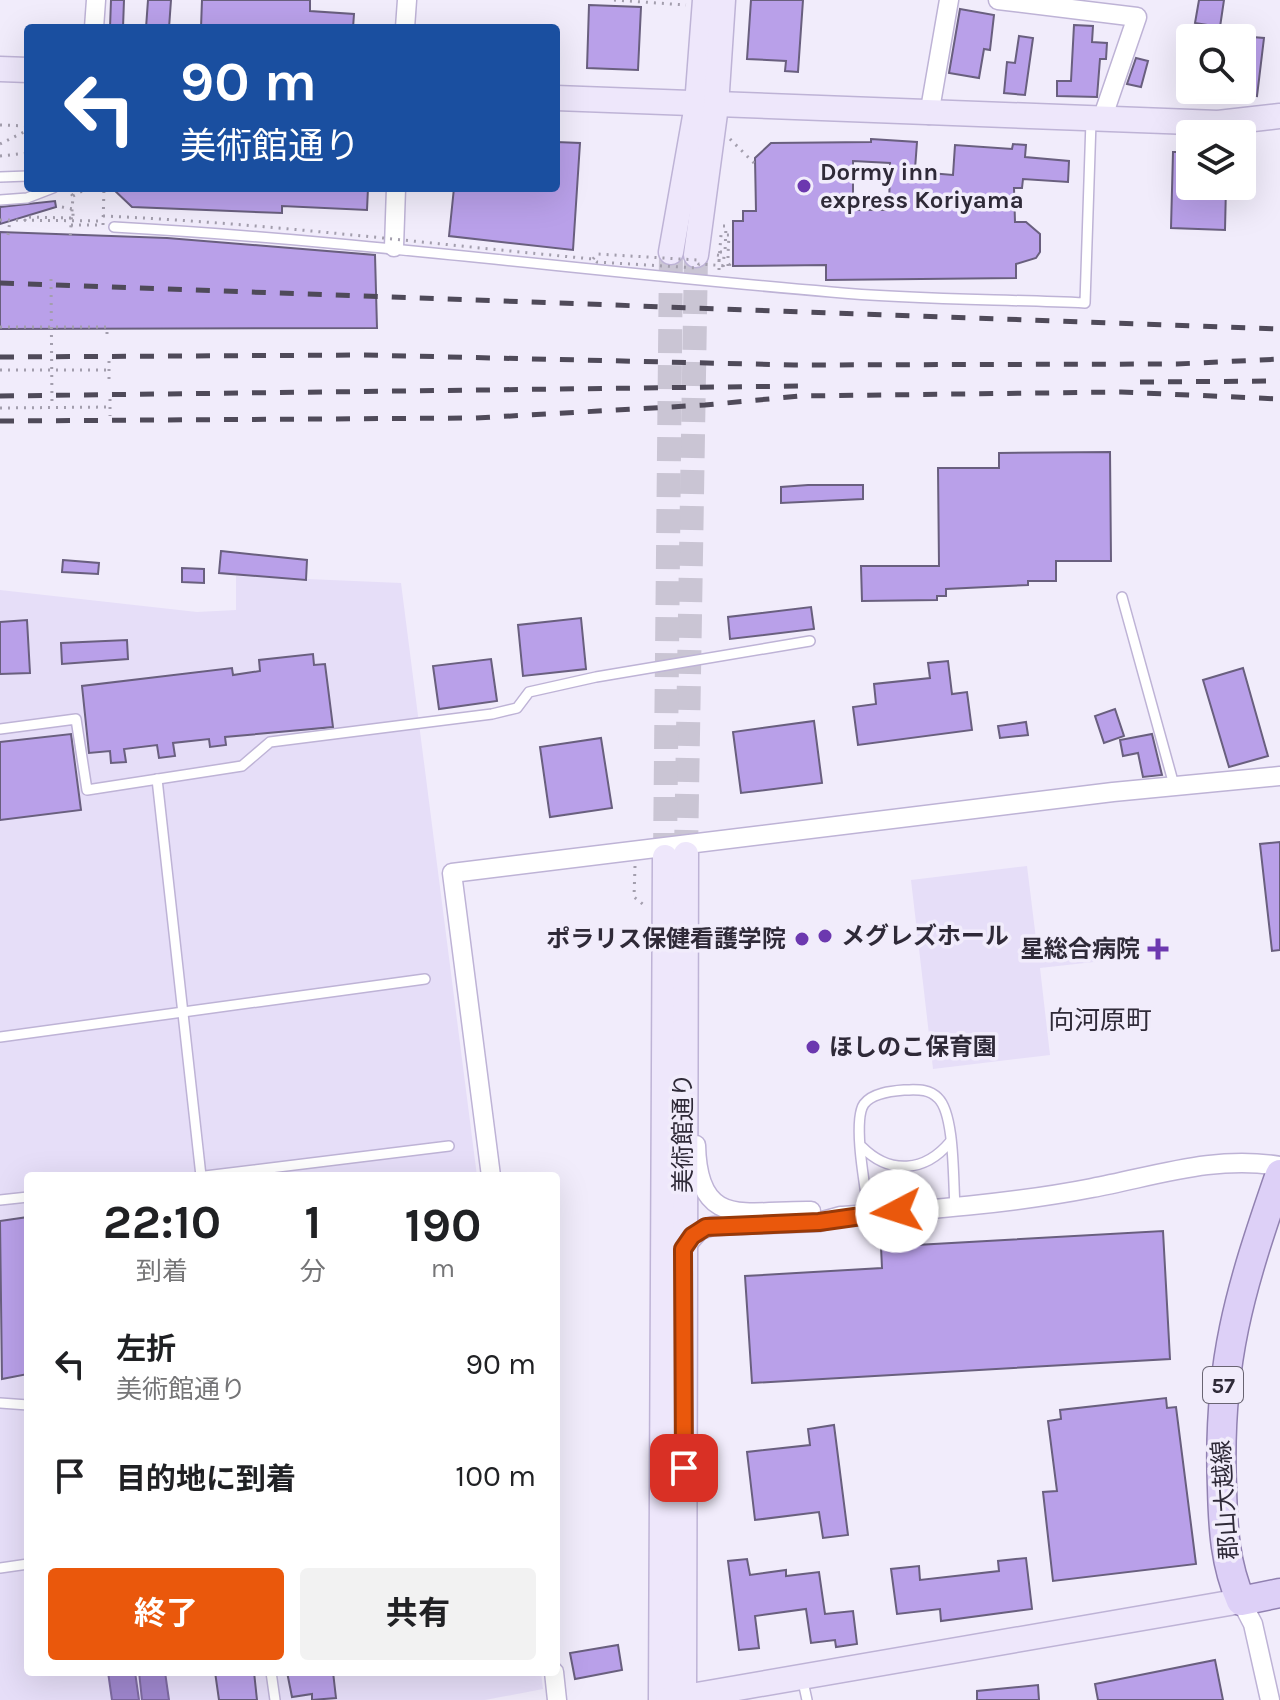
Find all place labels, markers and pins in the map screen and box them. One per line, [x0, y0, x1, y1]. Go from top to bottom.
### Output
place label: Dormy inn express Koriyama [820, 158, 1024, 214]
marker: Dormy inn express Koriyama [795, 177, 813, 195]
place label: メグレズホール [841, 922, 1009, 950]
place label: ポラリス保健看護学院 [546, 925, 786, 953]
marker: メグレズホール [816, 927, 834, 945]
marker: ポラリス保健看護学院 [793, 930, 811, 948]
place label: 星総合病院 [1020, 935, 1140, 963]
marker: 星総合病院 [1147, 938, 1169, 960]
place label: ほしのこ保育園 [829, 1033, 997, 1061]
marker: ほしのこ保育園 [804, 1038, 822, 1056]
pin [650, 1434, 718, 1502]

